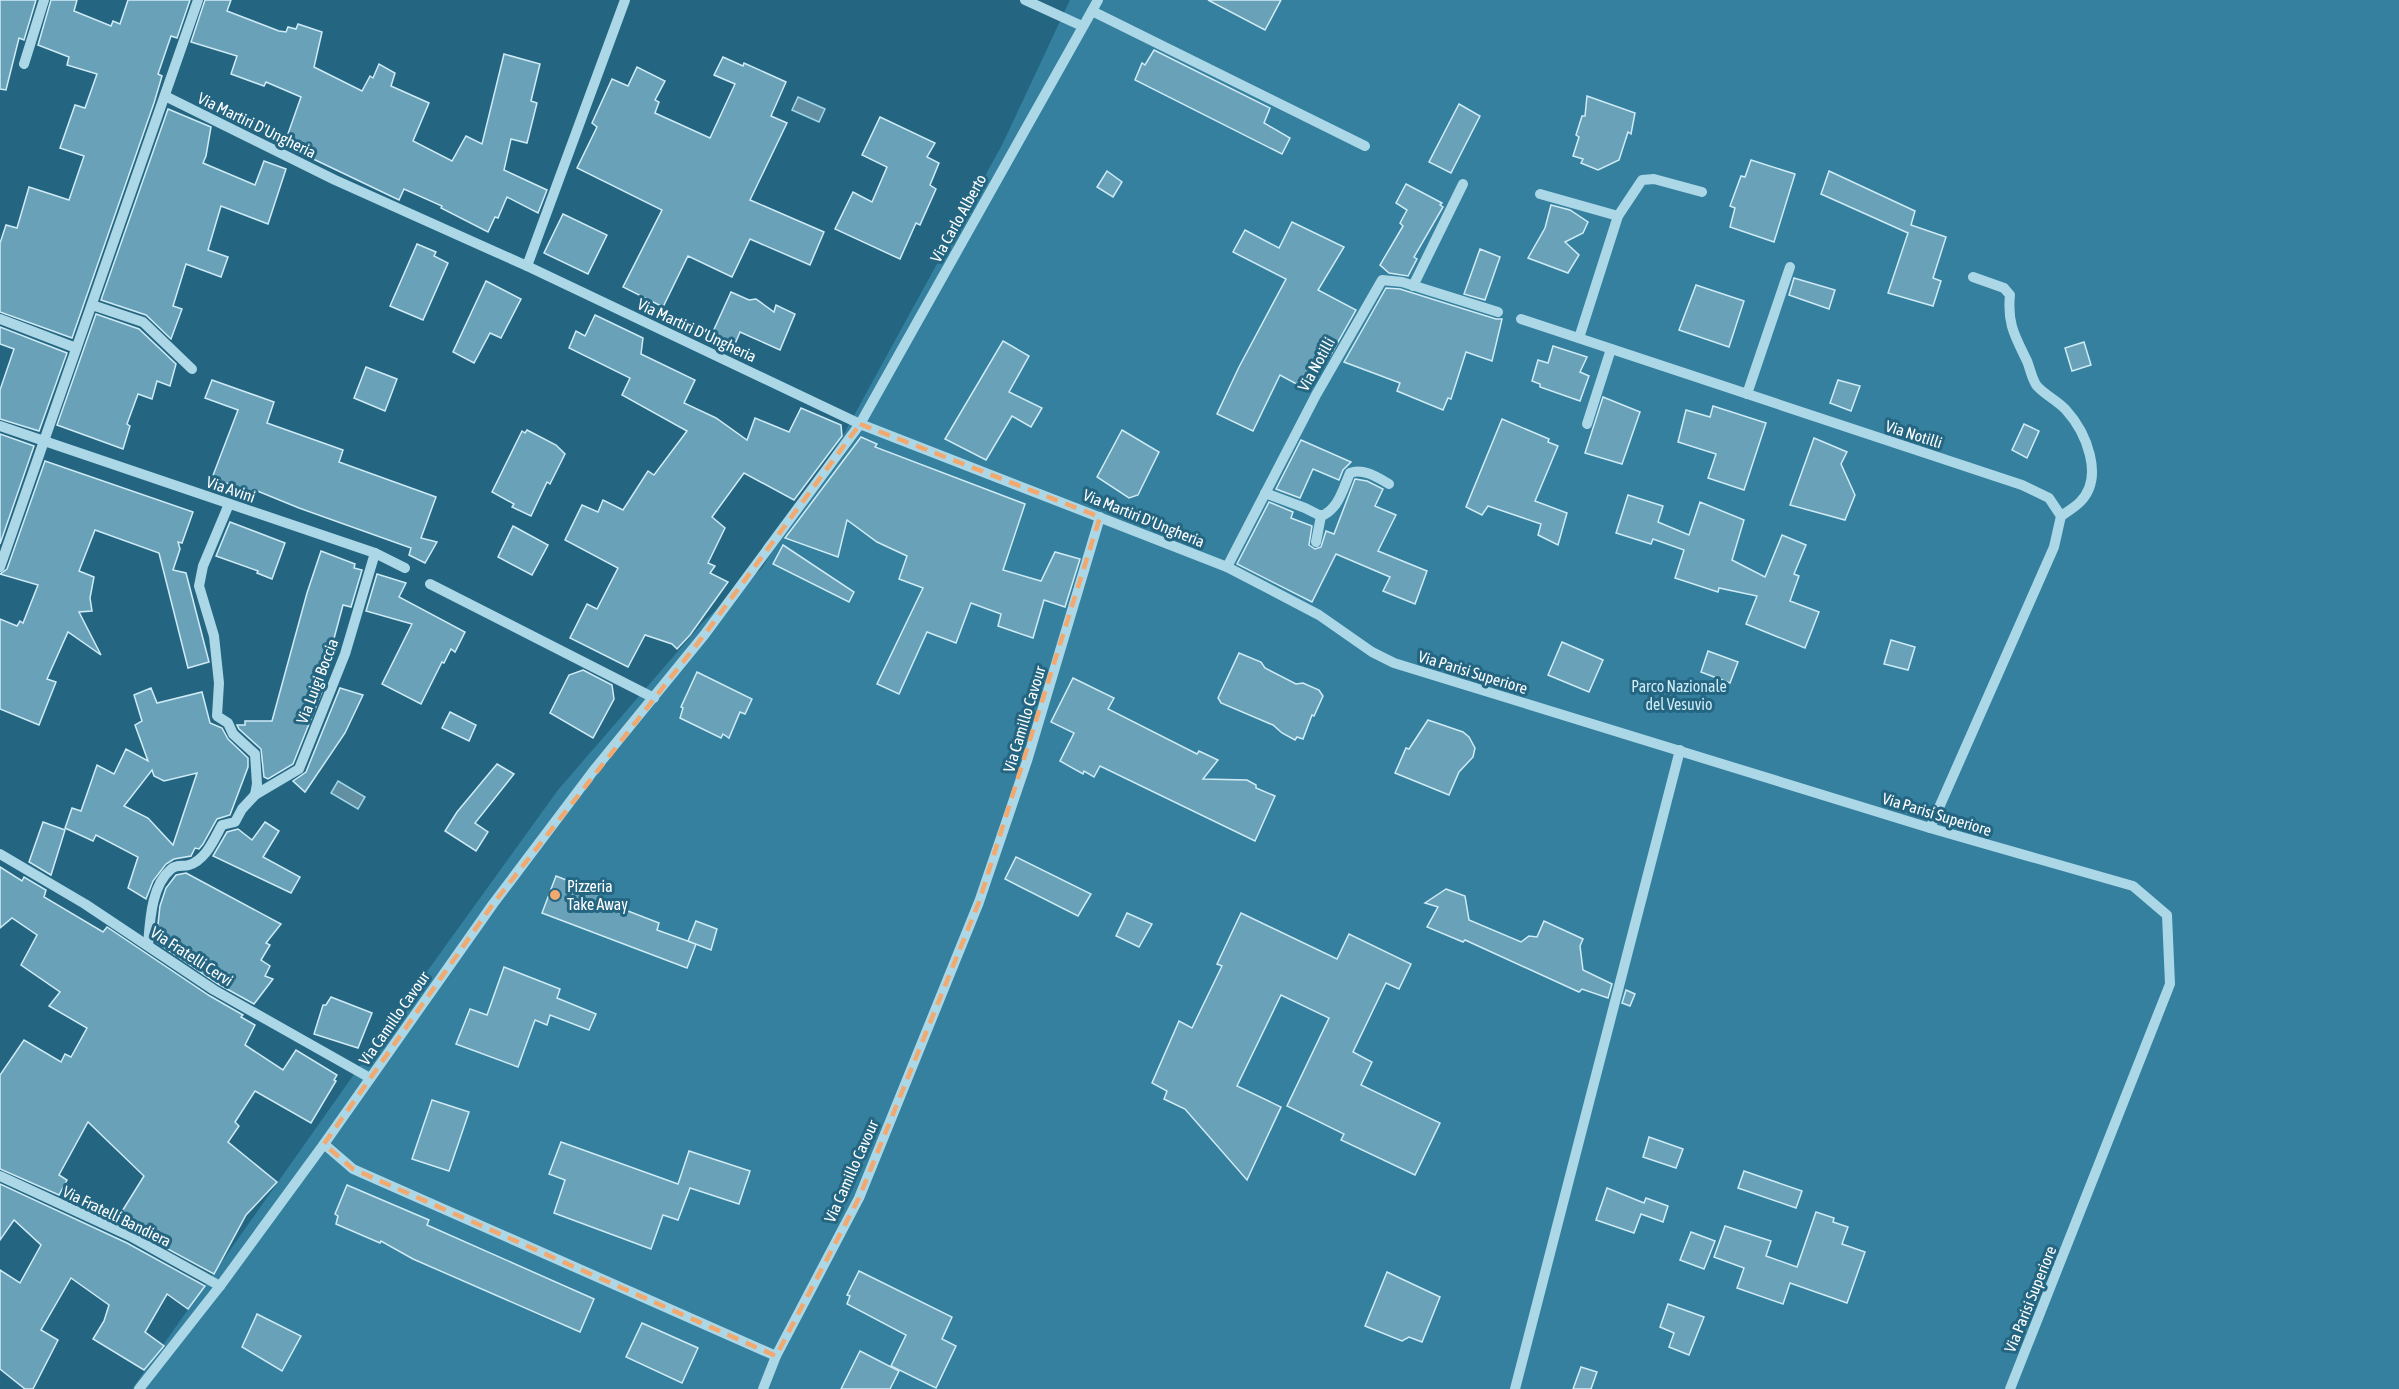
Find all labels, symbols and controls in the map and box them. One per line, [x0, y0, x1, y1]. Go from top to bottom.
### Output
street label: Via Martiri D'Ungheria [195, 89, 319, 162]
street label: Via Carlo Alberto [926, 171, 990, 265]
street label: Via Martiri D'Ungheria [634, 295, 759, 366]
street label: Via Notilli [1294, 334, 1338, 394]
street label: Via Notilli [1883, 416, 1945, 452]
street label: Via Avini [204, 472, 258, 506]
street label: Via Martiri D'Ungheria [1080, 485, 1207, 551]
street label: Via Luigi Boccia [293, 636, 342, 726]
street label: Via Parisi Superiore [1416, 647, 1530, 698]
street label: Via Camillo Cavour [999, 663, 1049, 774]
park label: Parco Nazionale del Vesuvio [1631, 677, 1727, 713]
street label: Via Parisi Superiore [1880, 789, 1994, 840]
place label: Pizzeria Take Away [567, 877, 628, 914]
marker: Pizzeria Take Away [548, 888, 562, 902]
street label: Via Fratelli Cervi [147, 923, 237, 989]
street label: Via Camillo Cavour [355, 968, 433, 1068]
street label: Via Camillo Cavour [820, 1117, 882, 1225]
street label: Via Fratelli Bandiera [60, 1182, 174, 1250]
street label: Via Parisi Superiore [2000, 1243, 2060, 1355]

